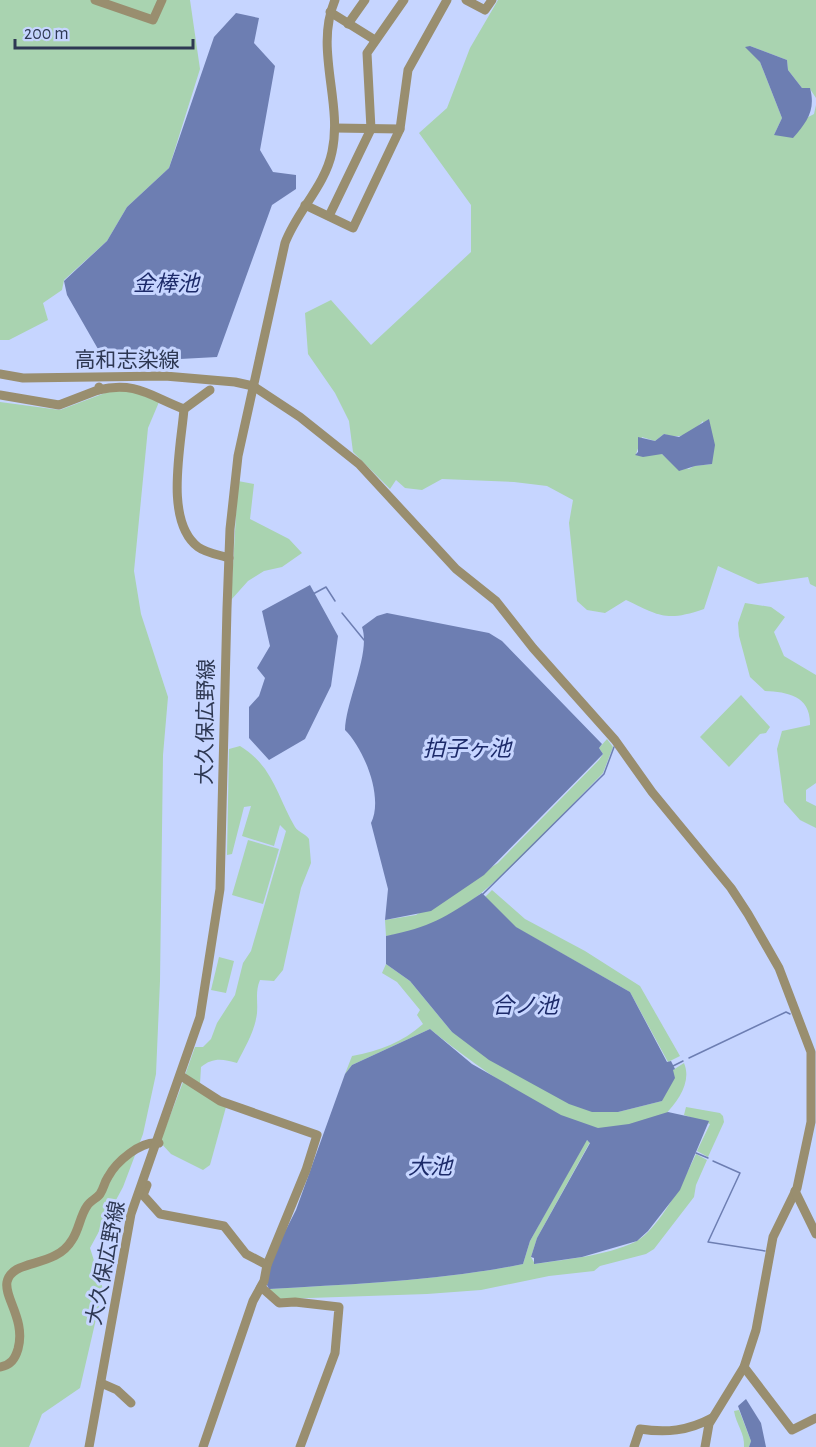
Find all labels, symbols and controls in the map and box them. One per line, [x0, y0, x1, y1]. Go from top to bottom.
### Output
scale bar [15, 12, 194, 50]
text: 200 m [24, 25, 69, 43]
water label: 金棒池 [133, 272, 201, 295]
street label: 高和志染線 [75, 349, 180, 371]
street label: 大久保広野線 [193, 659, 218, 785]
water label: 拍子ヶ池 [423, 737, 513, 760]
water label: 合ノ池 [492, 994, 560, 1017]
water label: 大池 [408, 1155, 454, 1178]
street label: 大久保広野線 [83, 1199, 128, 1327]

